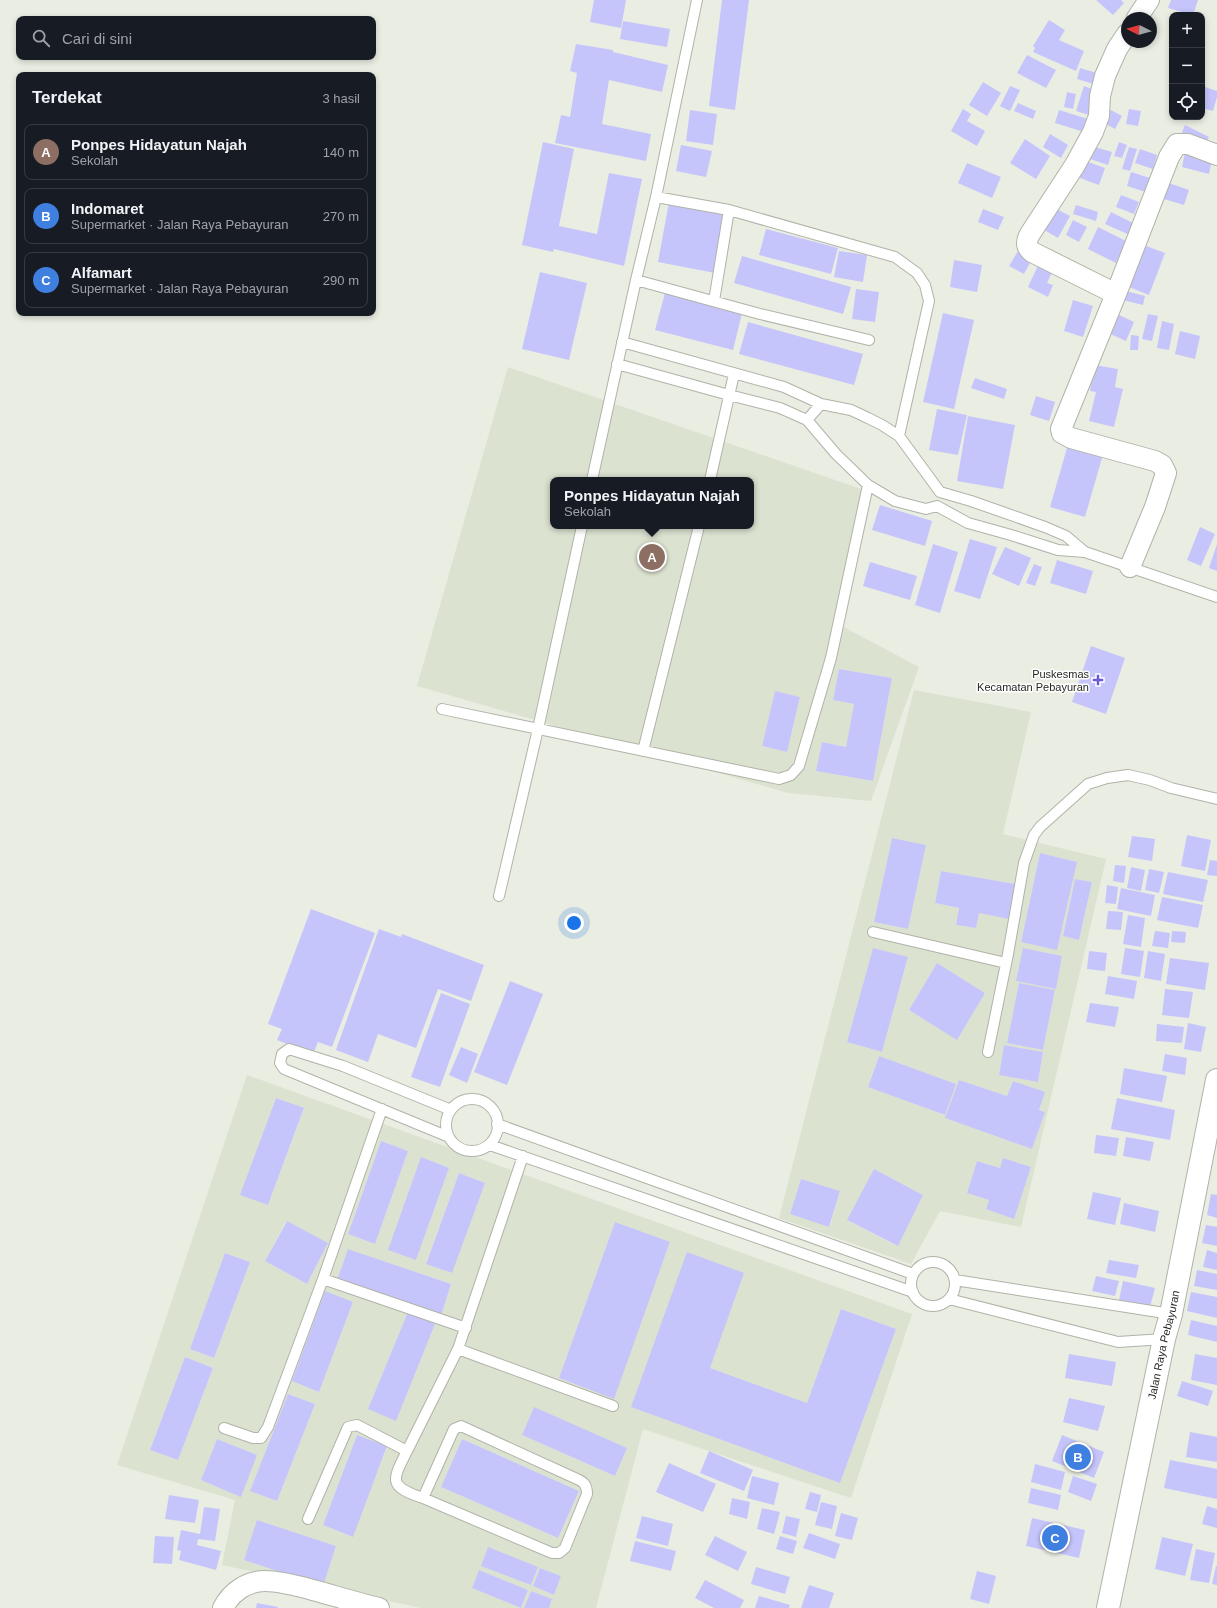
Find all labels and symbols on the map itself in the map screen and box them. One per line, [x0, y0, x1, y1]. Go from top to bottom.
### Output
north arrow [1121, 12, 1157, 48]
pin: A [639, 542, 665, 572]
place label: Puskesmas Kecamatan Pebayuran [977, 668, 1089, 693]
marker: Puskesmas Kecamatan Pebayuran [1092, 674, 1104, 686]
your location [564, 913, 584, 933]
street label: Jalan Raya Pebayuran [1146, 1289, 1182, 1400]
pin: B [1065, 1442, 1091, 1472]
pin: C [1042, 1523, 1068, 1553]

